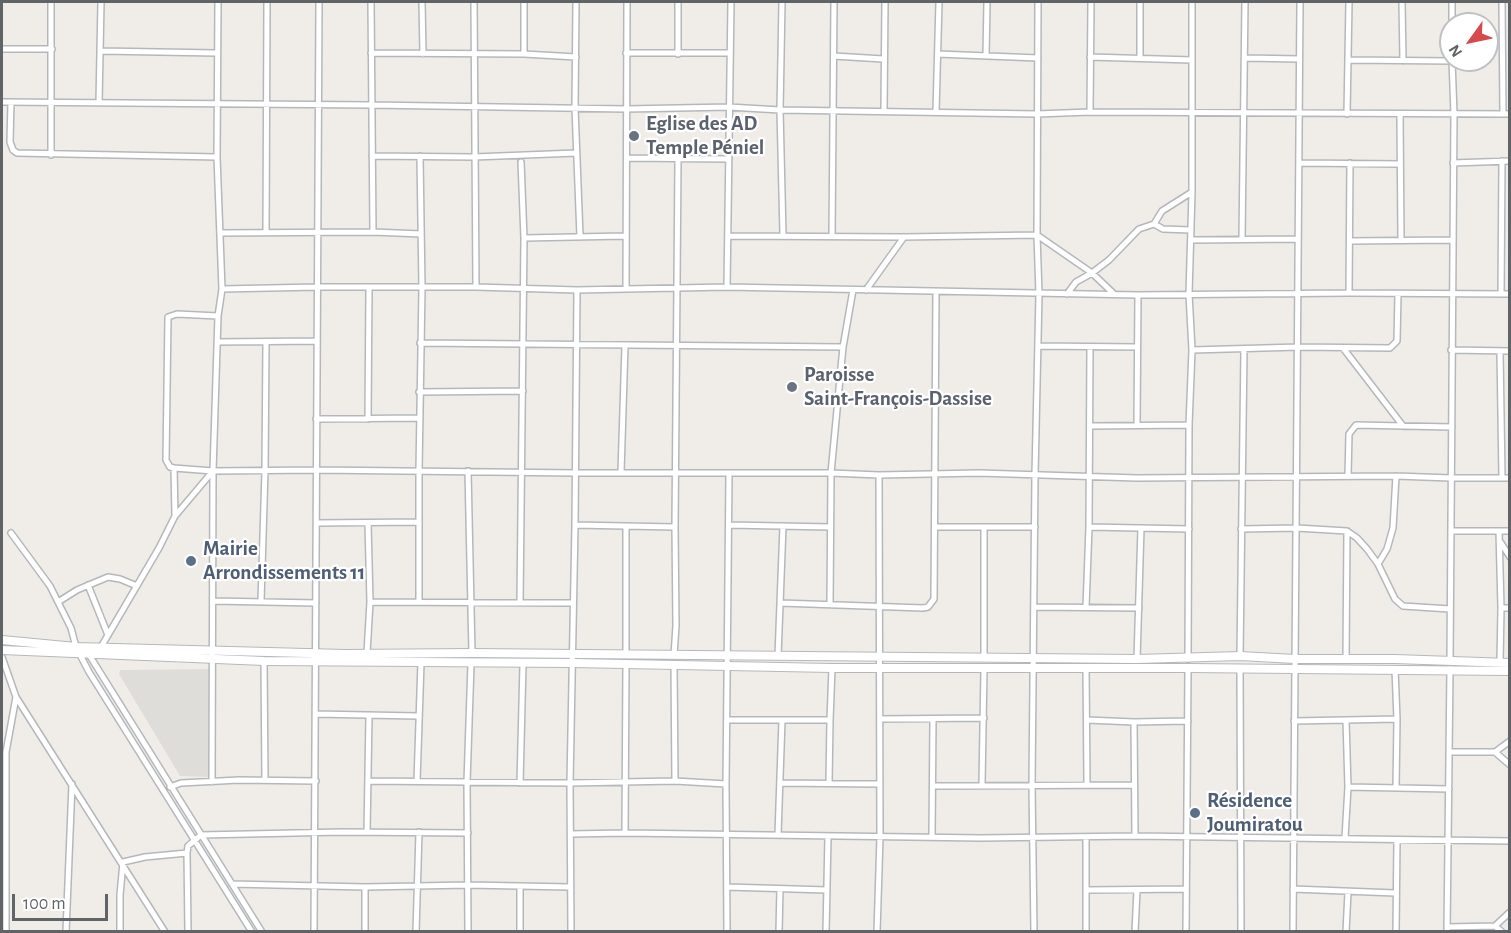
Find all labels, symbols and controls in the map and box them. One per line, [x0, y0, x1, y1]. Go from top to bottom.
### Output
north arrow [1439, 12, 1499, 72]
text: N [1446, 42, 1465, 60]
place label: Eglise des AD Temple Péniel [646, 111, 764, 161]
marker: Eglise des AD Temple Péniel [627, 129, 641, 143]
place label: Paroisse Saint-François-Dassise [804, 362, 992, 412]
marker: Paroisse Saint-François-Dassise [785, 380, 799, 394]
place label: Mairie Arrondissements 11 [203, 536, 365, 586]
marker: Mairie Arrondissements 11 [184, 554, 198, 568]
place label: Résidence Joumiratou [1207, 788, 1303, 838]
marker: Résidence Joumiratou [1188, 806, 1202, 820]
scale bar [15, 882, 111, 920]
text: 100 m [23, 895, 66, 913]

